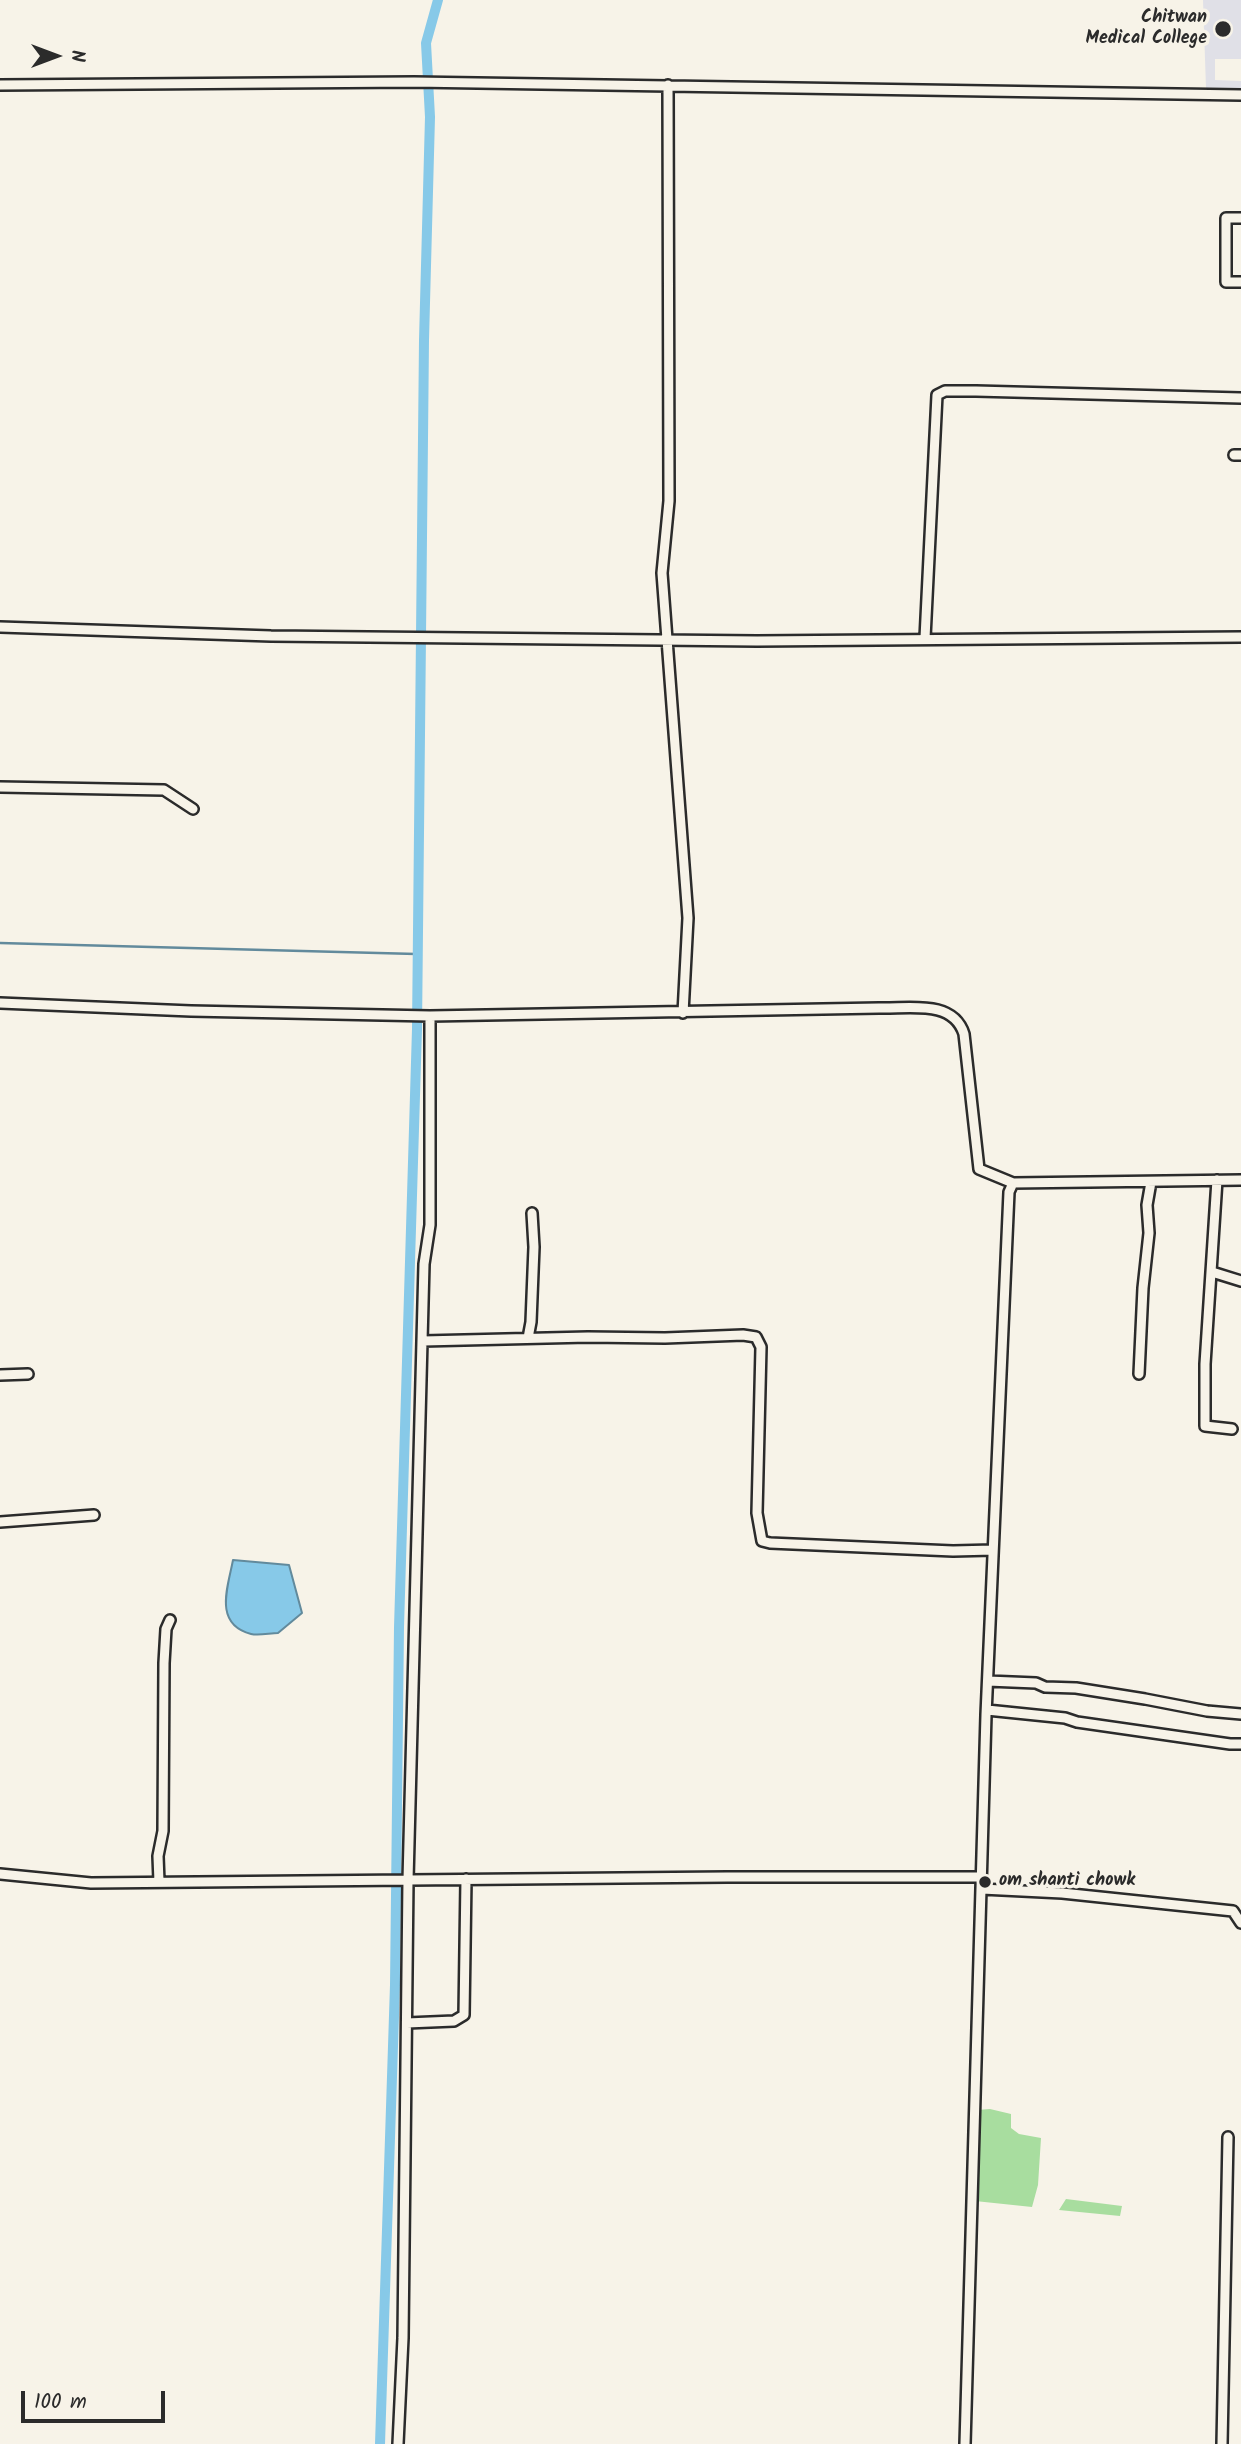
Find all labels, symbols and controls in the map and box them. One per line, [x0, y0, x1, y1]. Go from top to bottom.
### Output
place label: Chitwan Medical College [1085, 8, 1207, 50]
marker: Chitwan Medical College [1213, 19, 1233, 39]
north arrow [21, 21, 91, 91]
text: N [62, 50, 92, 62]
place label: om shanti chowk [999, 1871, 1135, 1893]
marker: om shanti chowk [977, 1874, 993, 1890]
scale bar [24, 2378, 168, 2422]
text: 100 m [34, 2386, 87, 2419]

